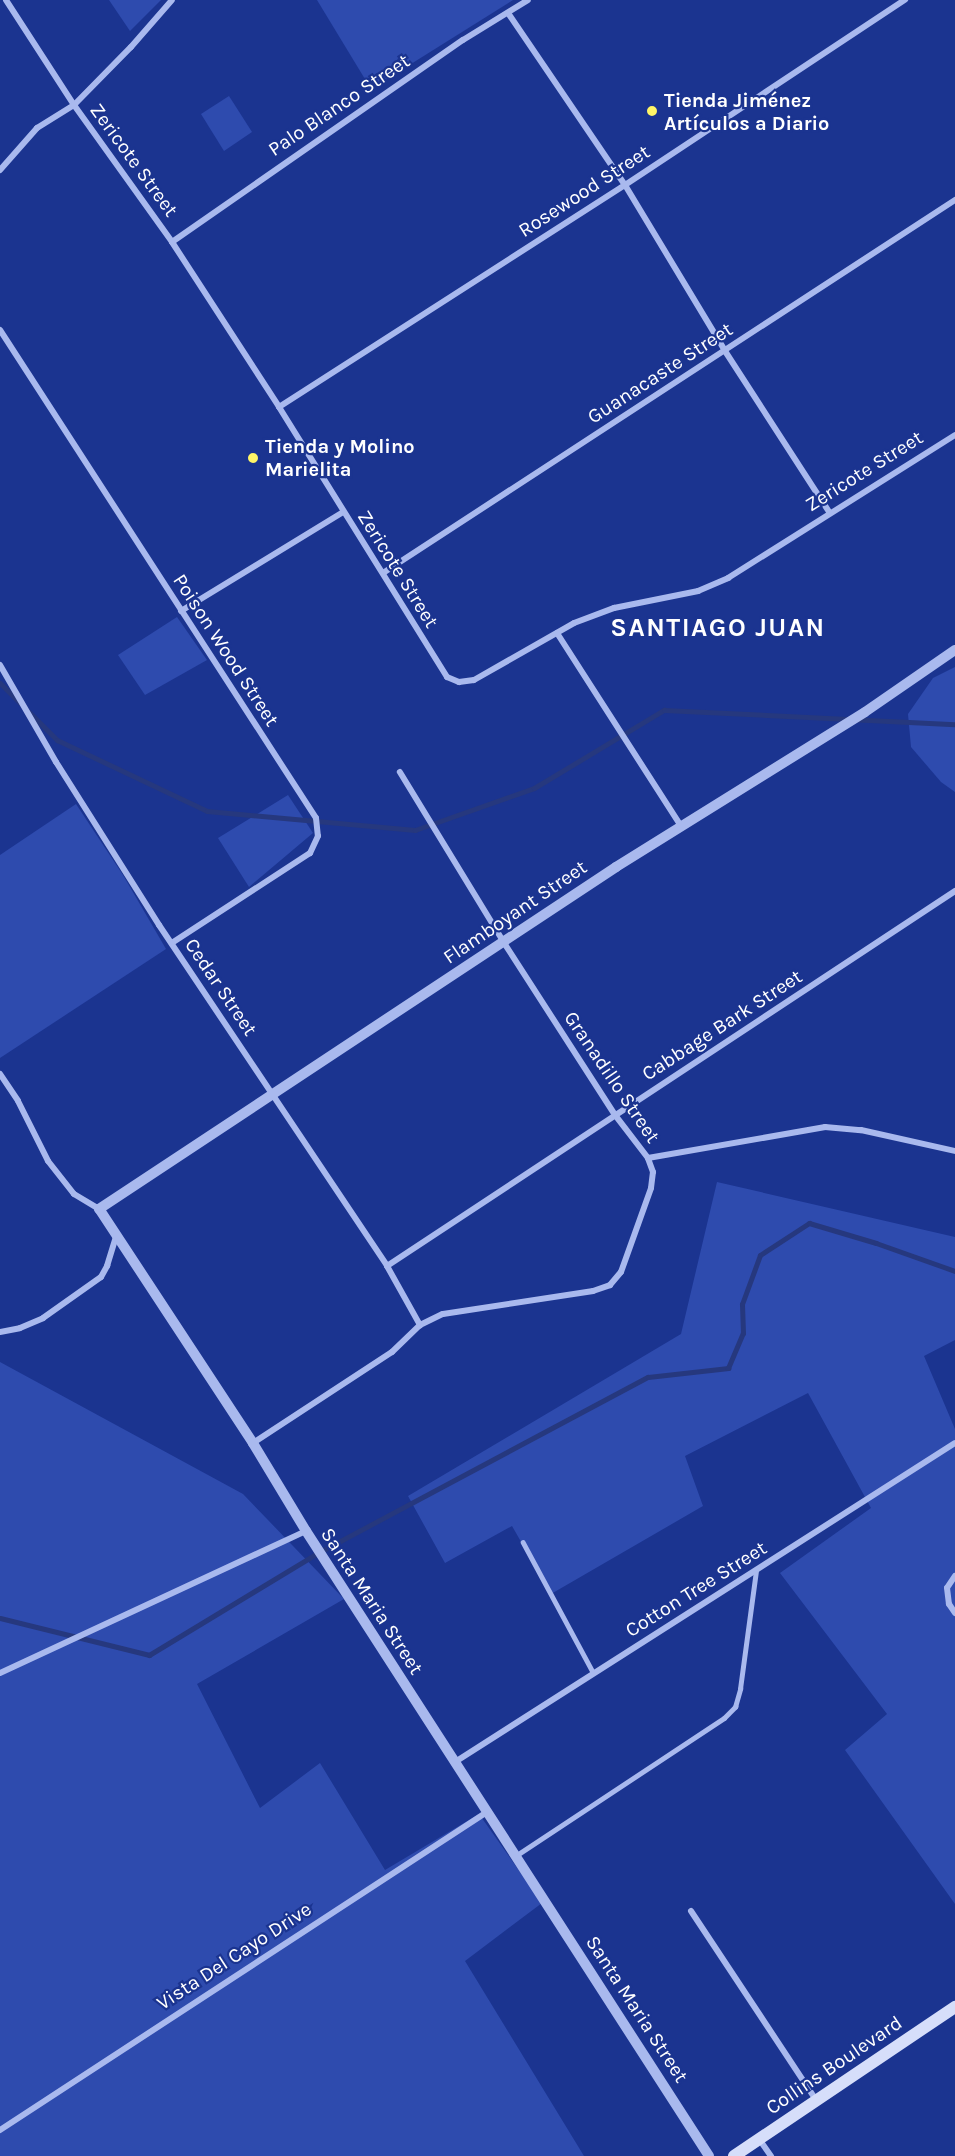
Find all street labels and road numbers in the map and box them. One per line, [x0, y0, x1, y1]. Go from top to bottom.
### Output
street label: Palo Blanco Street [264, 49, 414, 161]
street label: Zericote Street [85, 99, 183, 221]
street label: Rosewood Street [514, 140, 654, 242]
street label: Guanacaste Street [583, 317, 737, 429]
street label: Zericote Street [801, 425, 927, 517]
street label: Zericote Street [352, 506, 444, 632]
street label: Poison Wood Street [168, 569, 284, 731]
street label: Flamboyant Street [439, 855, 591, 969]
street label: Cedar Street [180, 934, 262, 1040]
street label: Cabbage Bark Street [638, 964, 806, 1086]
street label: Granadillo Street [559, 1007, 665, 1147]
street label: Santa Maria Street [316, 1523, 428, 1679]
street label: Cotton Tree Street [621, 1536, 771, 1642]
street label: Vista Del Cayo Drive [152, 1897, 316, 2015]
street label: Santa Maria Street [581, 1931, 693, 2087]
street label: Collins Boulevard [761, 2011, 907, 2119]

